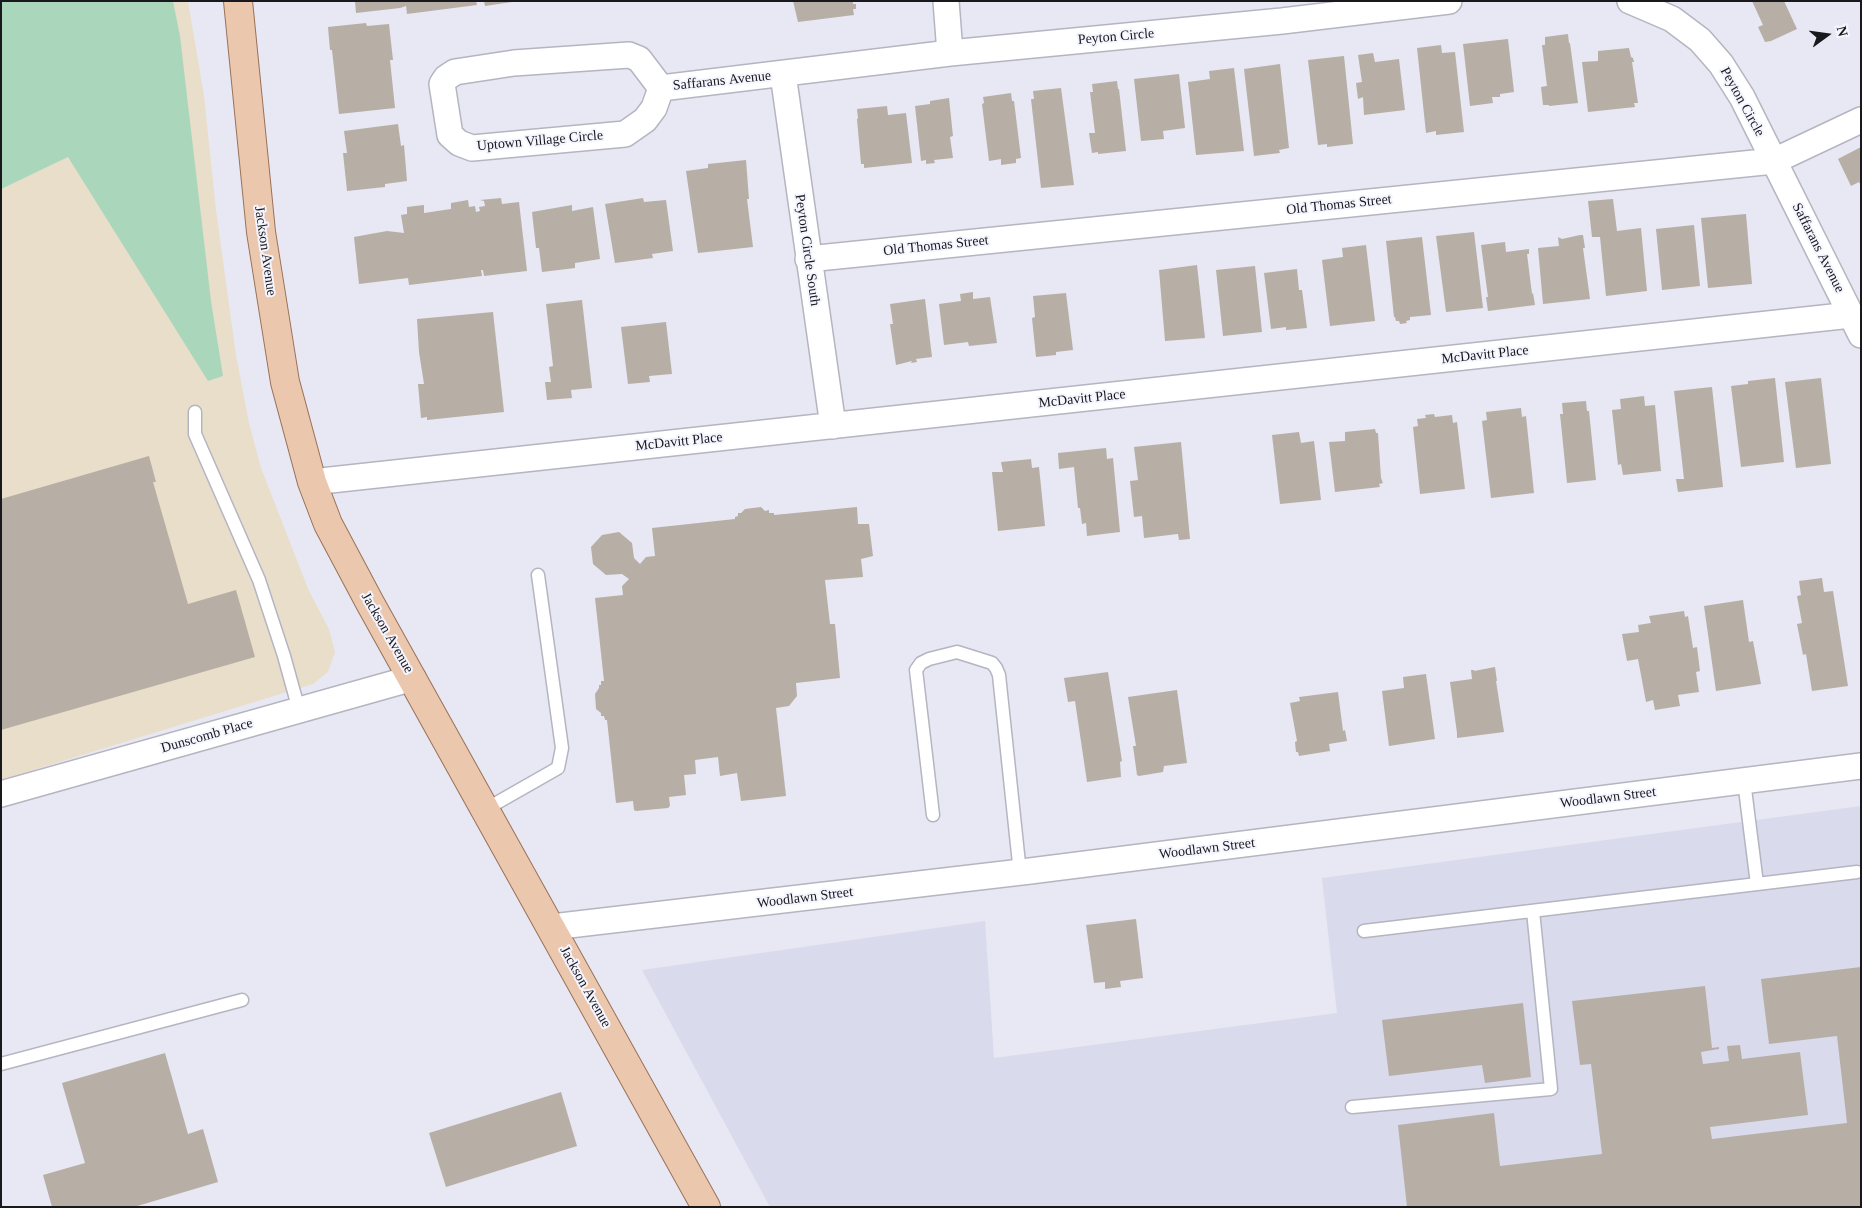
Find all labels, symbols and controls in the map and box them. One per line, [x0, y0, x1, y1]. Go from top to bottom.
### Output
north arrow [1802, 10, 1852, 60]
street label: Peyton Circle [1077, 25, 1155, 49]
text: N [1834, 25, 1851, 38]
street label: Peyton Circle [1716, 64, 1768, 140]
street label: Saffarans Avenue [672, 67, 772, 95]
street label: Uptown Village Circle [476, 127, 604, 155]
street label: Old Thomas Street [1286, 191, 1392, 219]
street label: Peyton Circle South [791, 193, 823, 307]
street label: Saffarans Avenue [1788, 200, 1848, 296]
street label: Jackson Avenue [250, 205, 280, 297]
street label: Old Thomas Street [883, 232, 989, 260]
street label: McDavitt Place [1441, 342, 1529, 368]
street label: McDavitt Place [1038, 386, 1126, 412]
street label: McDavitt Place [635, 429, 723, 455]
street label: Jackson Avenue [357, 590, 417, 676]
street label: Dunscomb Place [159, 715, 255, 757]
street label: Woodlawn Street [1559, 784, 1657, 812]
street label: Woodlawn Street [1158, 835, 1256, 863]
street label: Woodlawn Street [756, 884, 854, 912]
street label: Jackson Avenue [556, 943, 614, 1031]

